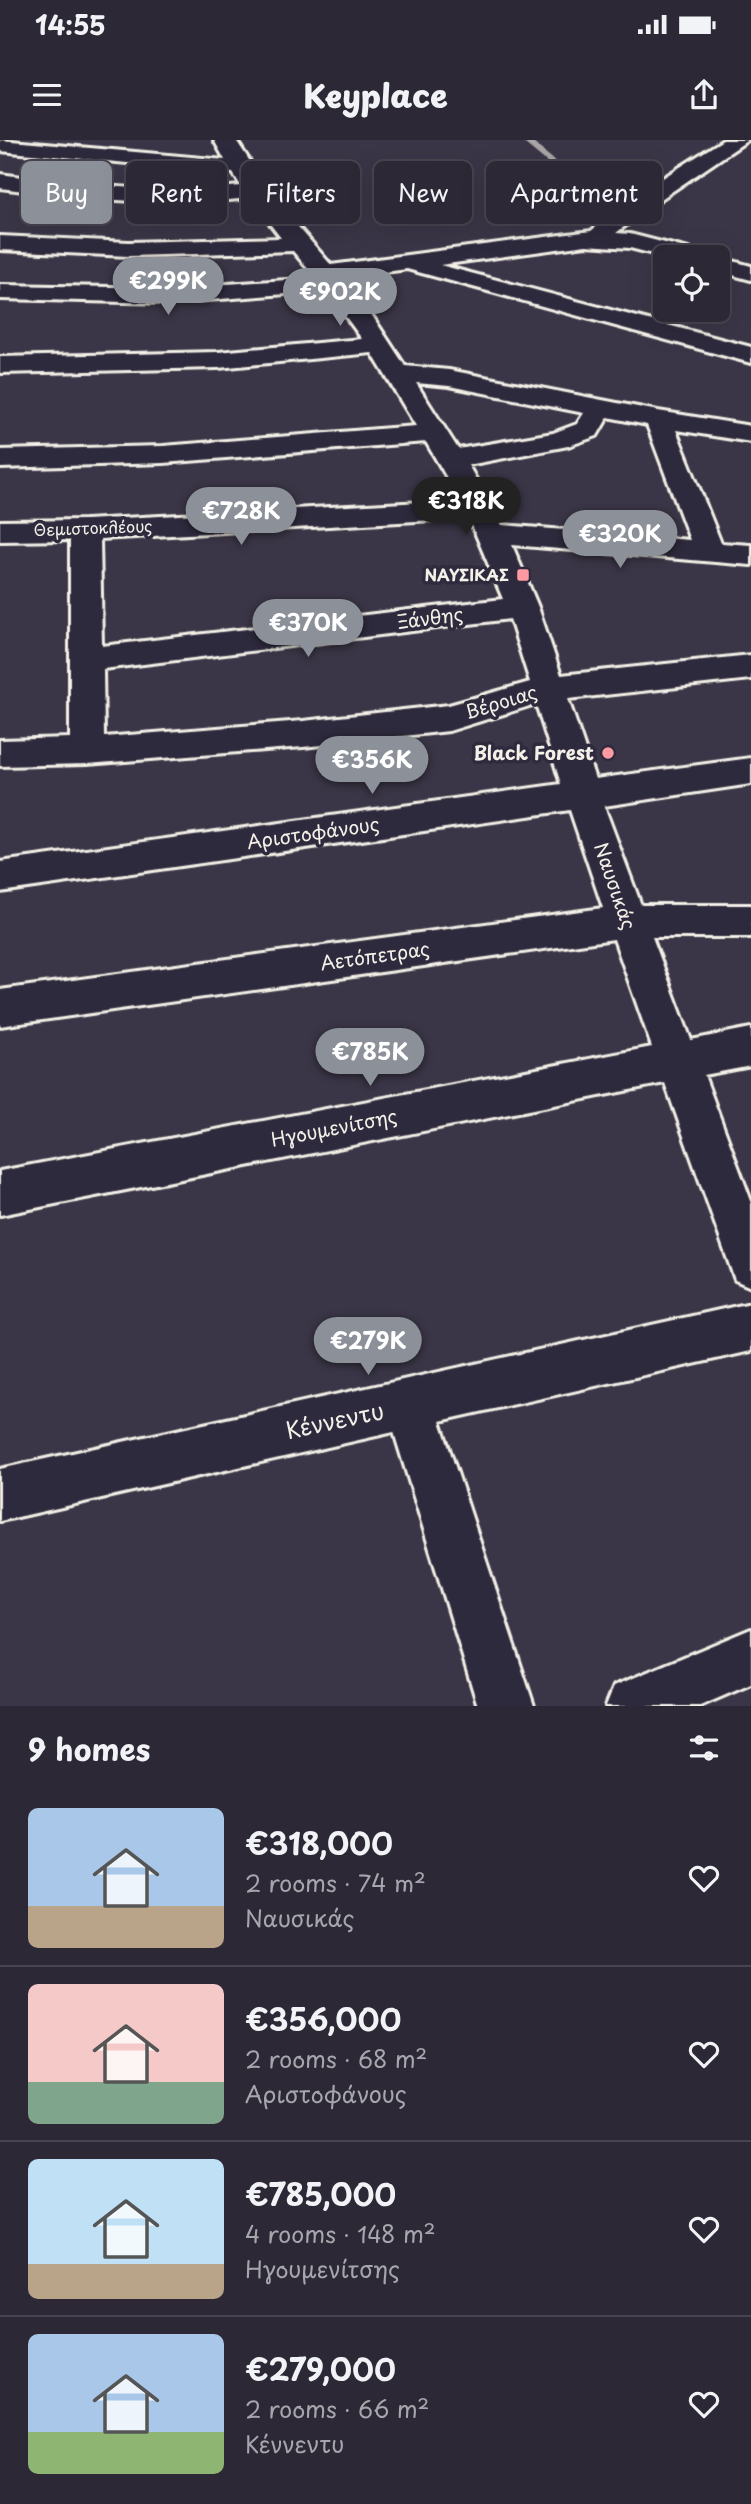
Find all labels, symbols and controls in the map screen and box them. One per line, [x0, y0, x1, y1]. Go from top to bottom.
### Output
text: 14:55 [35, 5, 106, 44]
text: Keyplace [303, 71, 448, 119]
icon: menu [28, 76, 66, 114]
icon: share [685, 76, 723, 114]
chip: Buy [21, 161, 112, 224]
chip: Rent [126, 161, 227, 224]
chip: Filters [241, 161, 360, 224]
chip: New [374, 161, 472, 224]
chip: Apartment [486, 161, 662, 224]
map controls [653, 245, 730, 322]
button: locate [653, 245, 730, 322]
pin: €299K [119, 258, 217, 317]
text: €299K [129, 262, 207, 297]
pin: €902K [291, 268, 389, 328]
text: €902K [299, 273, 381, 308]
pin: €318K [417, 478, 515, 537]
text: €318K [428, 482, 504, 517]
pin: €728K [192, 488, 290, 547]
text: €728K [202, 492, 280, 527]
pin: €320K [571, 510, 669, 570]
street label: Θεμιστοκλέους [33, 513, 153, 541]
text: €320K [578, 515, 662, 550]
place label: ΝΑΥΣΙΚΑΣ [425, 562, 509, 586]
marker: ΝΑΥΣΙΚΑΣ [515, 567, 531, 583]
street label: Ξάνθης [395, 599, 465, 635]
pin: €370K [259, 600, 357, 659]
text: €370K [268, 604, 348, 639]
street label: Βέροιας [461, 677, 540, 725]
pin: €356K [323, 736, 421, 796]
place label: Black Forest [473, 738, 594, 766]
text: €356K [331, 741, 413, 776]
marker: Black Forest [600, 745, 616, 761]
street label: Αριστοφάνους [245, 809, 381, 855]
street label: Ναυσικάς [588, 838, 644, 933]
street label: Αετόπετρας [318, 933, 432, 977]
pin: €785K [321, 1028, 419, 1088]
text: €785K [331, 1033, 409, 1068]
street label: Ηγουμενίτσης [268, 1101, 399, 1153]
pin: €279K [319, 1318, 417, 1377]
text: €279K [330, 1322, 406, 1357]
street label: Κέννεντυ [282, 1392, 387, 1447]
text: 9 homes [28, 1726, 150, 1771]
icon: filters [685, 1729, 723, 1767]
text: €318,000 [245, 1820, 393, 1865]
icon: home [84, 1836, 168, 1920]
icon: heart [685, 1859, 723, 1897]
text: 2 rooms · 74 m² [245, 1865, 426, 1900]
text: Ναυσικάς [245, 1900, 354, 1935]
text: €356,000 [245, 1996, 401, 2041]
icon: home [84, 2012, 168, 2096]
icon: heart [685, 2035, 723, 2073]
text: 2 rooms · 68 m² [245, 2041, 427, 2076]
text: Αριστοφάνους [245, 2076, 407, 2111]
text: €785,000 [245, 2171, 396, 2216]
icon: home [84, 2187, 168, 2271]
icon: heart [685, 2210, 723, 2248]
text: 4 rooms · 148 m² [245, 2216, 436, 2251]
text: Ηγουμενίτσης [245, 2251, 400, 2286]
text: €279,000 [245, 2346, 396, 2391]
icon: home [84, 2362, 168, 2446]
icon: heart [685, 2385, 723, 2423]
text: 2 rooms · 66 m² [245, 2391, 429, 2426]
text: Κέννεντυ [245, 2426, 344, 2461]

